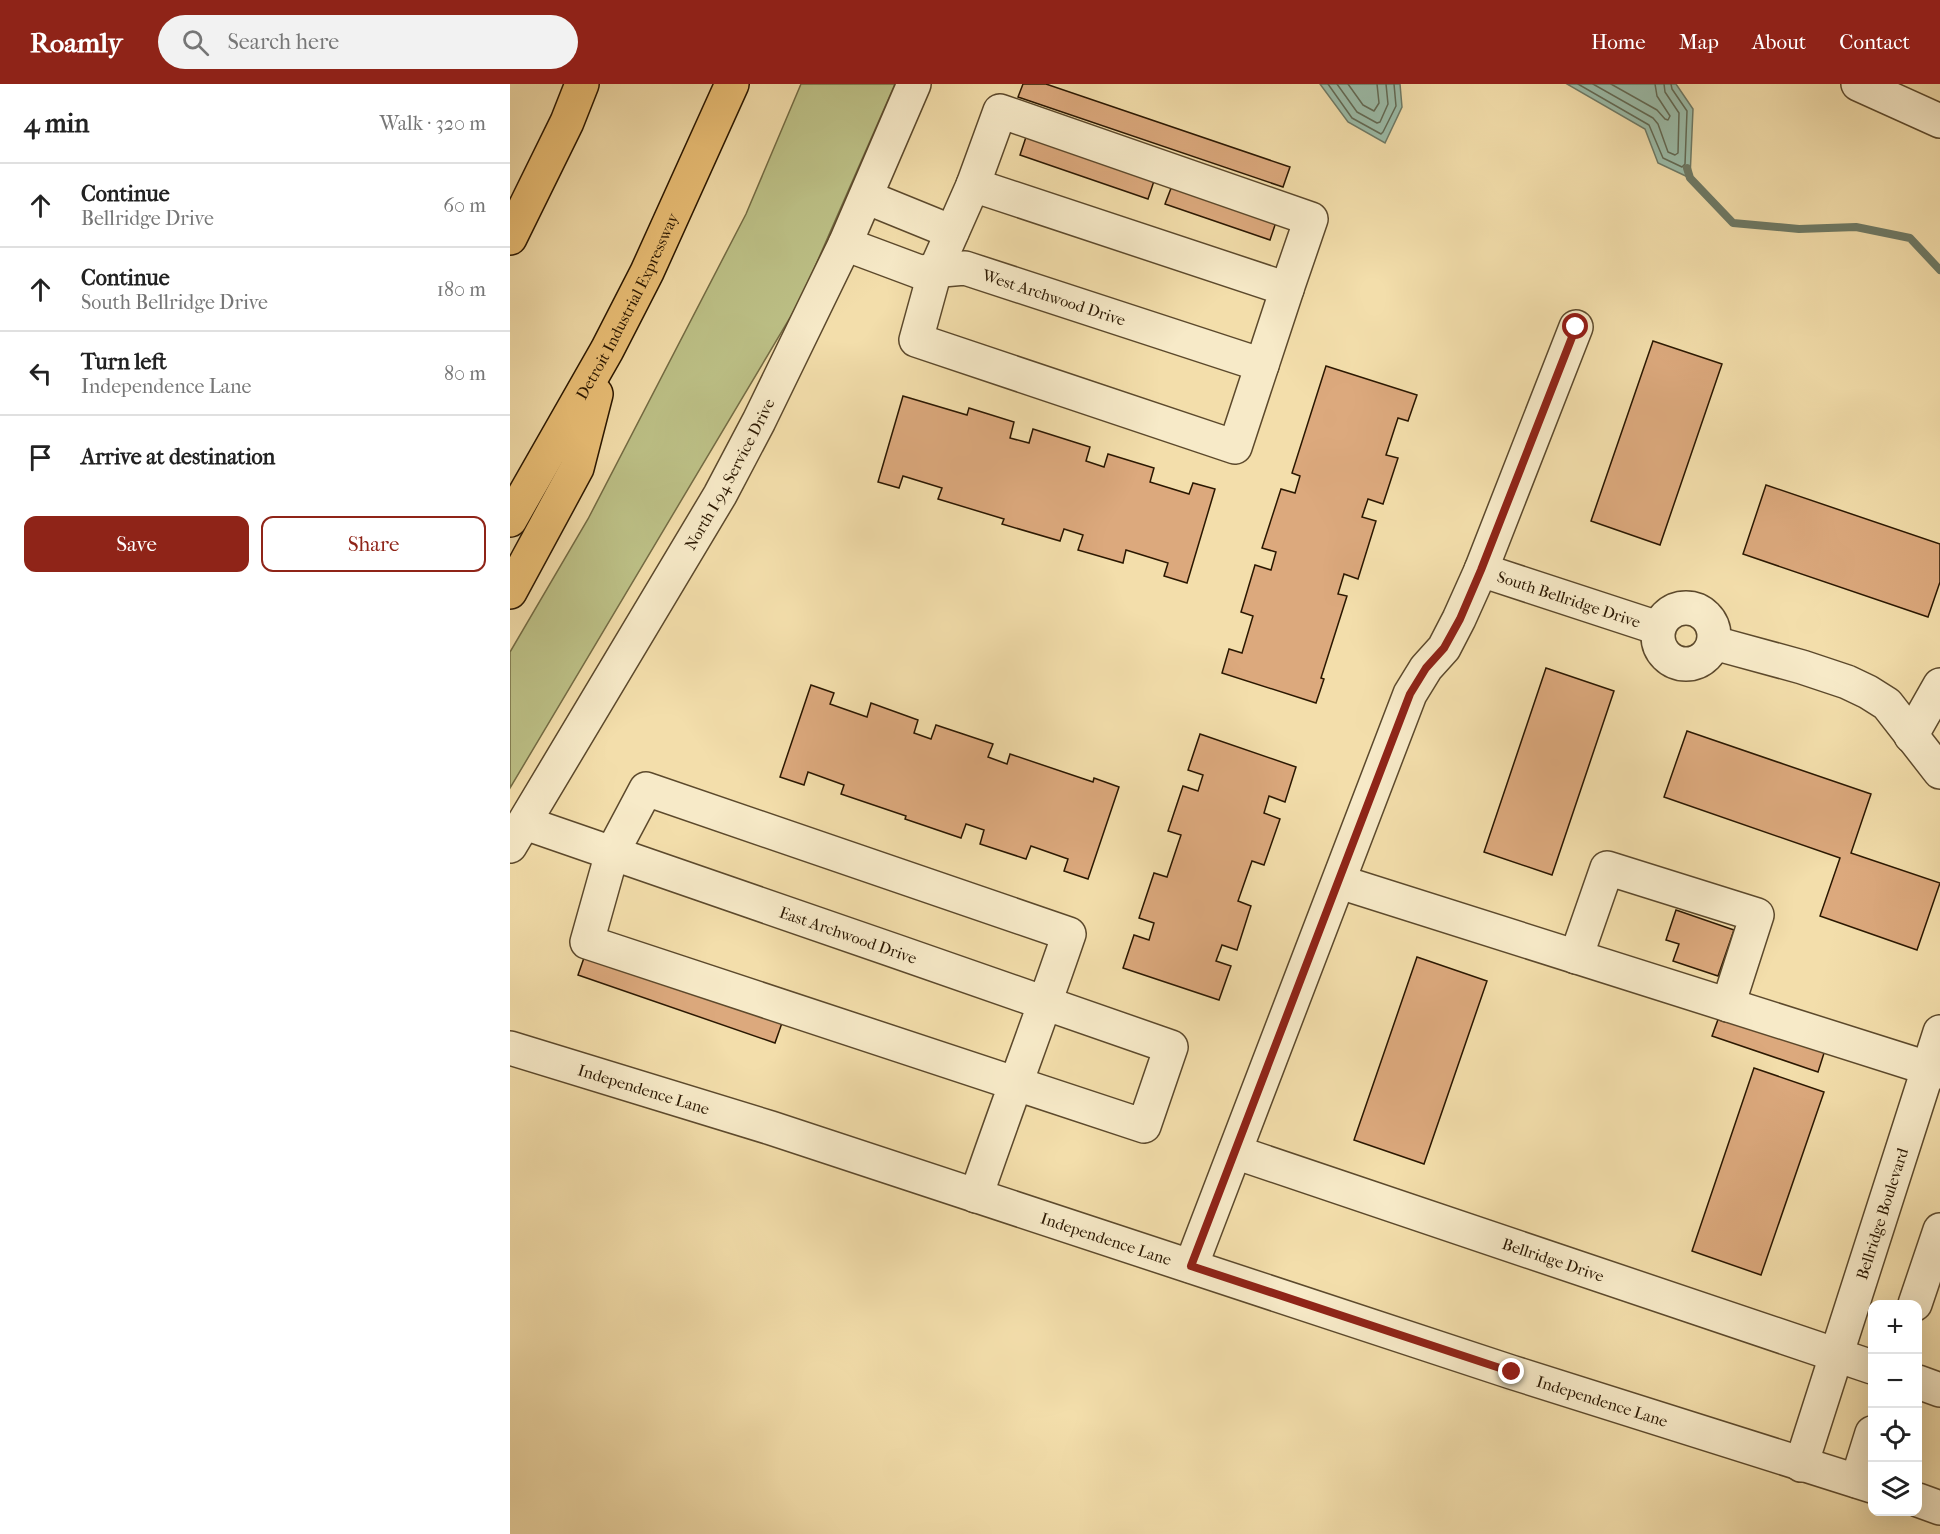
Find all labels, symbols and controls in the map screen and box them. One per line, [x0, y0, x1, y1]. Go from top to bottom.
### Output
search box [158, 15, 578, 69]
text: Roamly [30, 26, 122, 59]
icon: search [179, 26, 212, 59]
text: Search here [227, 29, 339, 55]
text: Home [1591, 30, 1646, 54]
text: Map [1679, 30, 1719, 54]
text: About [1752, 30, 1806, 54]
text: Contact [1839, 30, 1910, 54]
text: 4 min [24, 108, 89, 139]
text: Walk · 320 m [380, 112, 486, 135]
text: Continue [81, 181, 170, 207]
icon: ahead [24, 189, 57, 222]
text: 60 m [443, 194, 486, 217]
text: Bellridge Drive [81, 207, 214, 230]
street label: Detroit Industrial Expressway [572, 210, 683, 403]
text: Continue [81, 265, 170, 291]
street label: West Archwood Drive [979, 265, 1128, 330]
icon: ahead [24, 273, 57, 306]
text: 180 m [437, 278, 486, 301]
text: South Bellridge Drive [81, 291, 268, 314]
route start [1562, 313, 1588, 339]
text: Turn left [81, 349, 167, 375]
icon: left [24, 357, 57, 390]
text: 80 m [444, 362, 486, 385]
text: Independence Lane [81, 375, 251, 398]
street label: North I-94 Service Drive [681, 395, 779, 553]
icon: arrive [24, 441, 57, 474]
text: Arrive at destination [81, 444, 275, 470]
button: Save [24, 516, 249, 572]
button: Share [261, 516, 486, 572]
street label: South Bellridge Drive [1495, 567, 1643, 632]
street label: East Archwood Drive [777, 903, 919, 968]
street label: Independence Lane [576, 1060, 712, 1119]
street label: Bellridge Boulevard [1852, 1145, 1912, 1282]
street label: Independence Lane [1038, 1209, 1174, 1269]
street label: Bellridge Drive [1500, 1234, 1607, 1286]
map controls [1868, 1300, 1922, 1516]
button: + [1868, 1300, 1922, 1354]
button: − [1868, 1354, 1922, 1408]
route end [1498, 1358, 1524, 1384]
street label: Independence Lane [1534, 1372, 1670, 1431]
button: locate [1868, 1408, 1922, 1462]
button: layers [1868, 1462, 1922, 1516]

